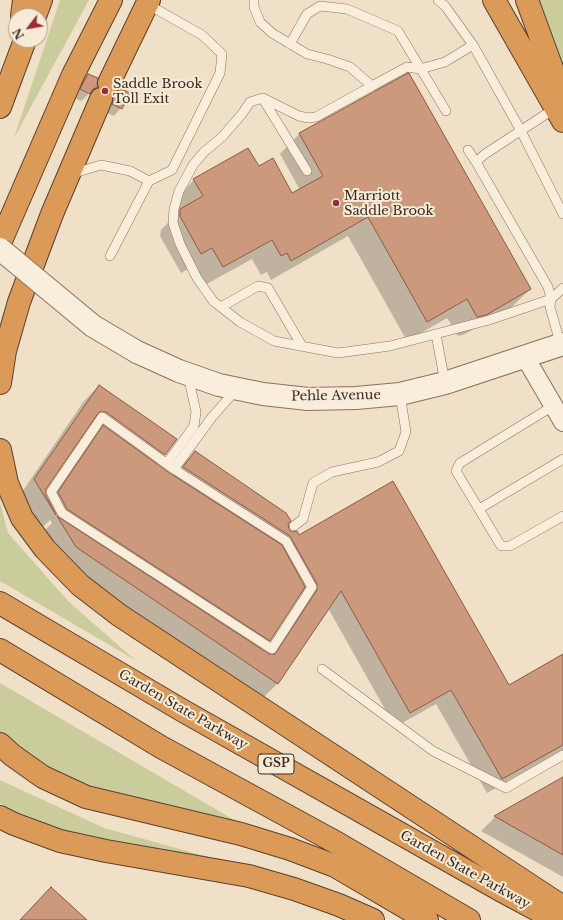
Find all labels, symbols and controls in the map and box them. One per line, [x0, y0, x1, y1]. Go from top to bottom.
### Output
north arrow [8, 8, 48, 48]
text: N [10, 26, 27, 42]
place label: Saddle Brook Toll Exit [113, 76, 203, 107]
marker: Saddle Brook Toll Exit [100, 86, 110, 96]
place label: Marriott Saddle Brook [344, 188, 434, 219]
marker: Marriott Saddle Brook [331, 198, 341, 208]
street label: Pehle Avenue [291, 387, 381, 405]
street label: Garden State Parkway [116, 667, 250, 753]
road number: GSP [258, 754, 294, 774]
street label: Garden State Parkway [397, 828, 533, 912]

